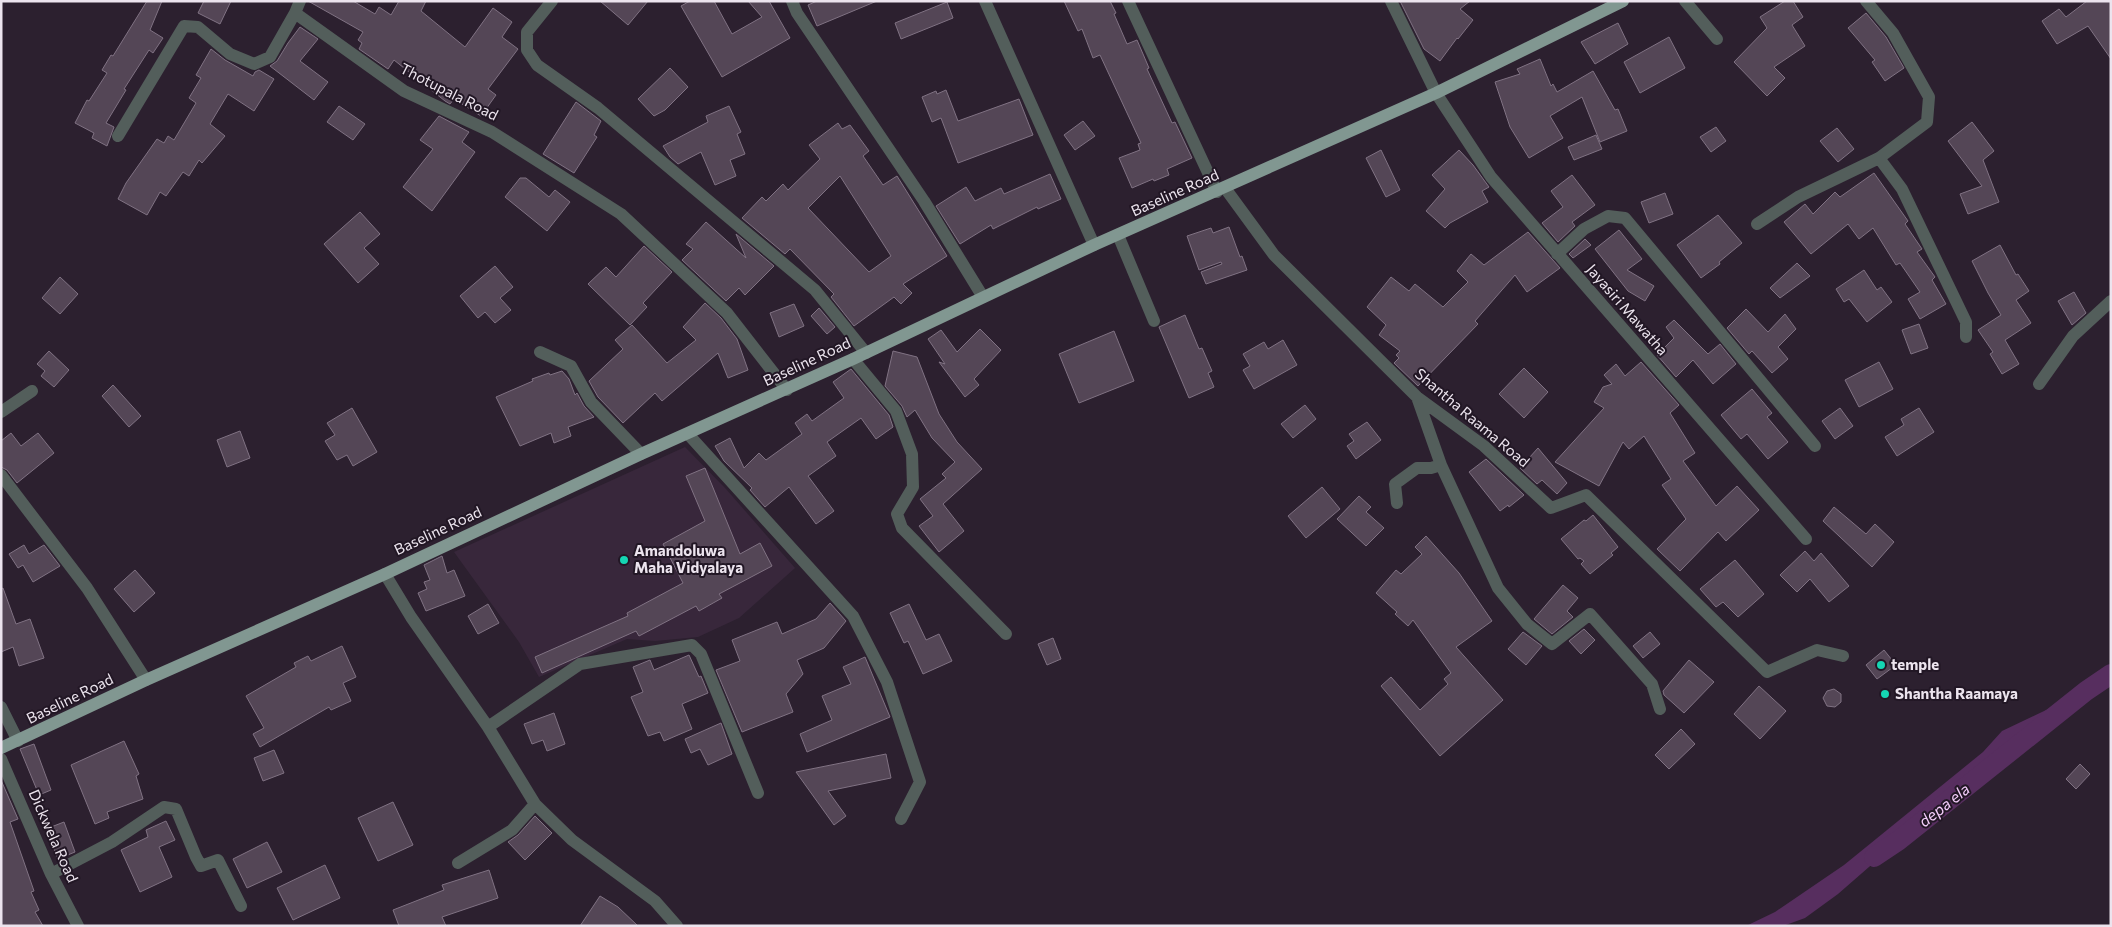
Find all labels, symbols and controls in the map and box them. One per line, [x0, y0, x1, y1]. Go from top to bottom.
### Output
street label: Thotupala Road [397, 59, 502, 124]
street label: Baseline Road [1128, 165, 1221, 219]
street label: Jayasiri Mawatha [1583, 260, 1672, 359]
street label: Baseline Road [760, 333, 853, 389]
street label: Shantha Raama Road [1412, 364, 1534, 470]
street label: Baseline Road [391, 502, 484, 558]
place label: Amandoluwa Maha Vidyalaya [634, 541, 743, 576]
marker: Amandoluwa Maha Vidyalaya [618, 554, 630, 566]
place label: temple [1891, 655, 1939, 673]
marker: temple [1875, 659, 1887, 671]
street label: Baseline Road [23, 669, 116, 727]
place label: Shantha Raamaya [1895, 684, 2018, 702]
marker: Shantha Raamaya [1879, 688, 1891, 700]
water label: depa ela [1914, 779, 1973, 830]
street label: Dickwela Road [25, 786, 82, 885]

